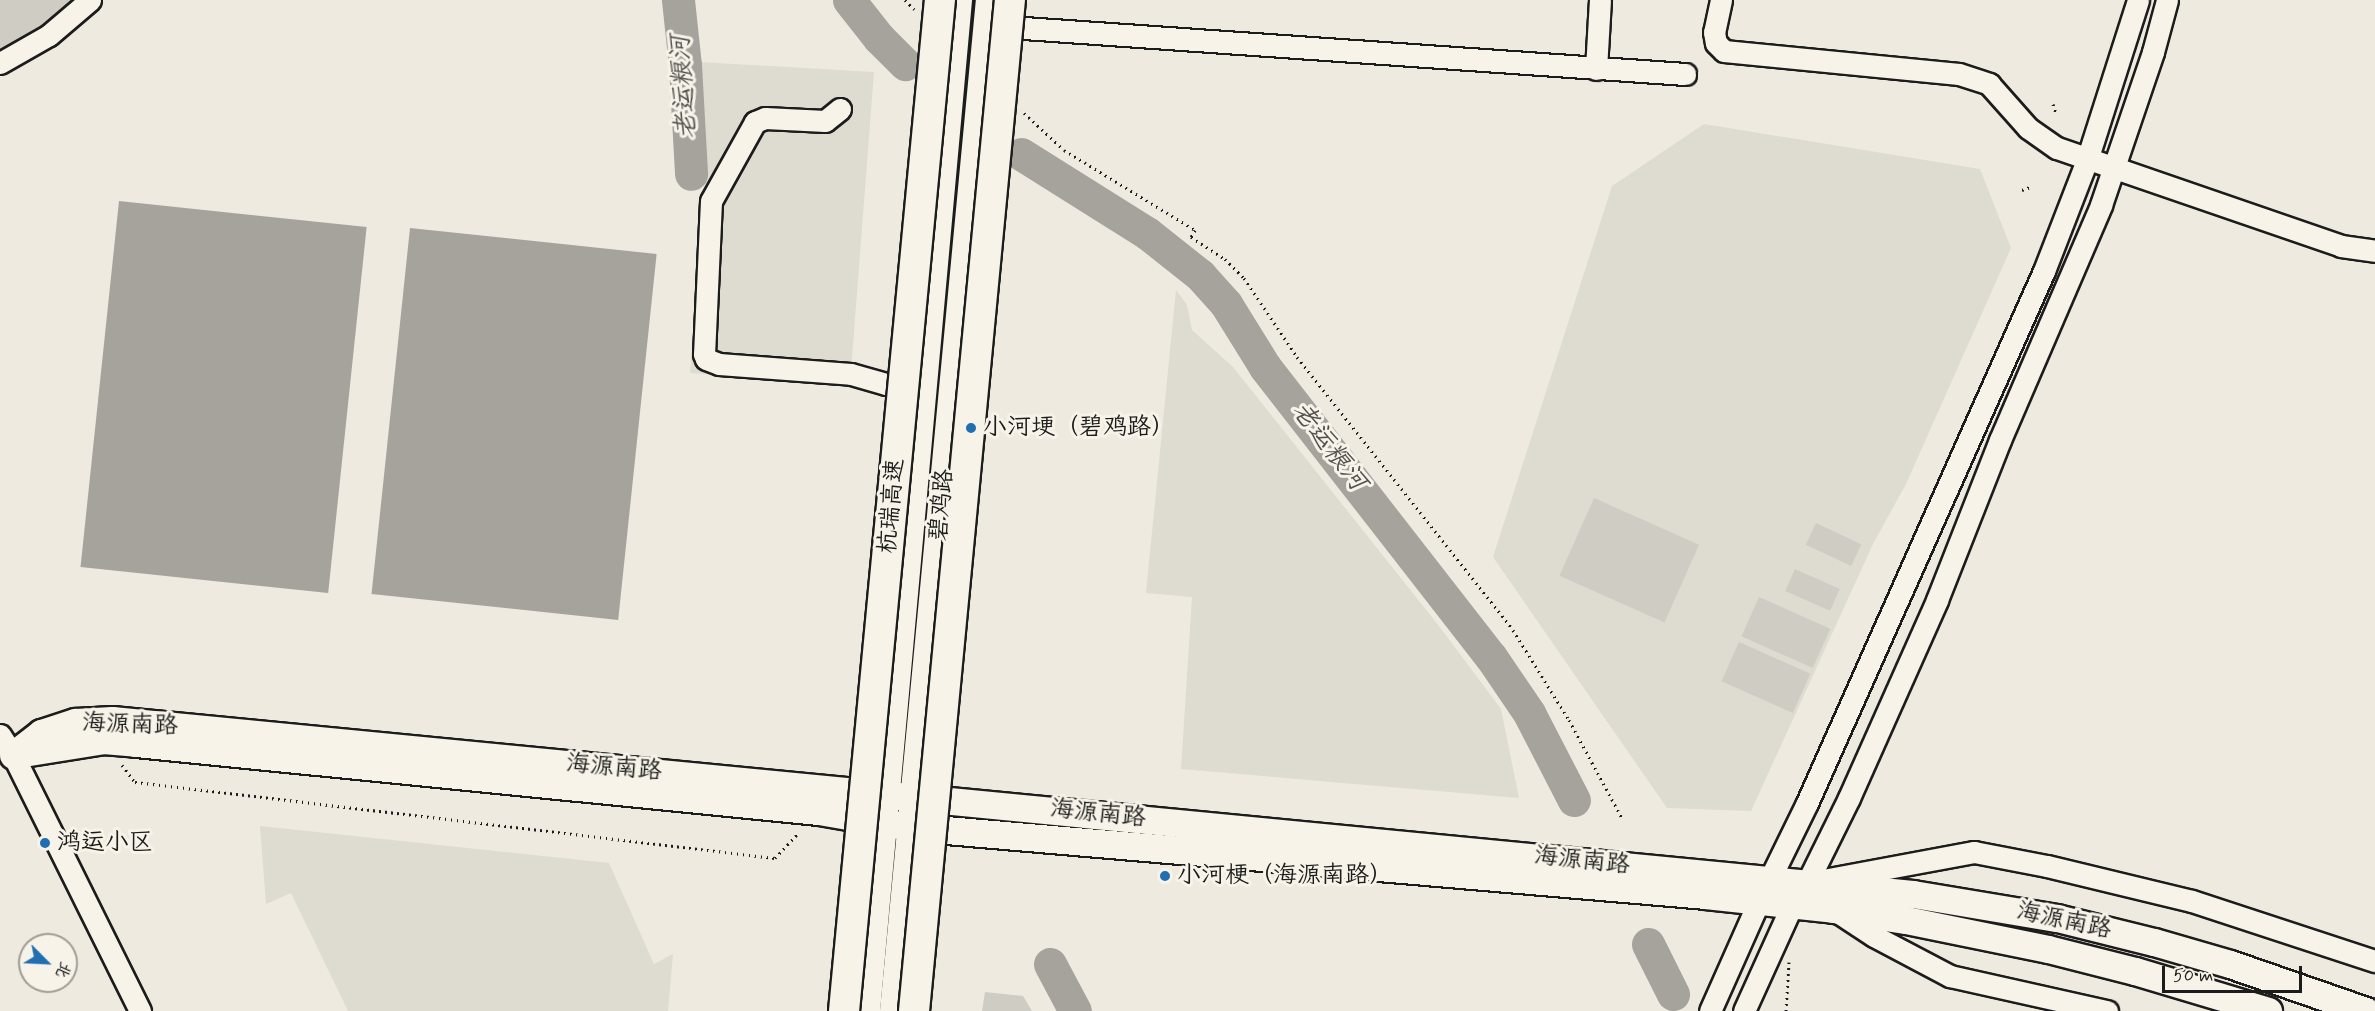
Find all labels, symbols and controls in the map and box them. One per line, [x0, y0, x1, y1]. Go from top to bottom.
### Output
water label: 老运粮河 [666, 34, 704, 140]
water label: 老运粮河 [1284, 396, 1372, 498]
place label: 小河埂（碧鸡路） [983, 414, 1175, 442]
marker: 小河埂（碧鸡路） [964, 421, 978, 435]
street label: 杭瑞高速 [873, 457, 911, 555]
street label: 碧鸡路 [925, 468, 959, 542]
street label: 海源南路 [82, 709, 178, 741]
street label: 海源南路 [565, 749, 663, 787]
street label: 海源南路 [1049, 795, 1147, 833]
place label: 鸿运小区 [57, 829, 153, 857]
marker: 鸿运小区 [38, 836, 52, 850]
street label: 海源南路 [1533, 842, 1631, 880]
place label: 小河梗（海源南路） [1177, 862, 1393, 890]
marker: 小河梗（海源南路） [1158, 869, 1172, 883]
street label: 海源南路 [2014, 897, 2114, 945]
north arrow [18, 933, 78, 993]
scale bar [2165, 954, 2304, 992]
text: 北 [50, 958, 76, 981]
text: 50 m [2173, 964, 2213, 988]

